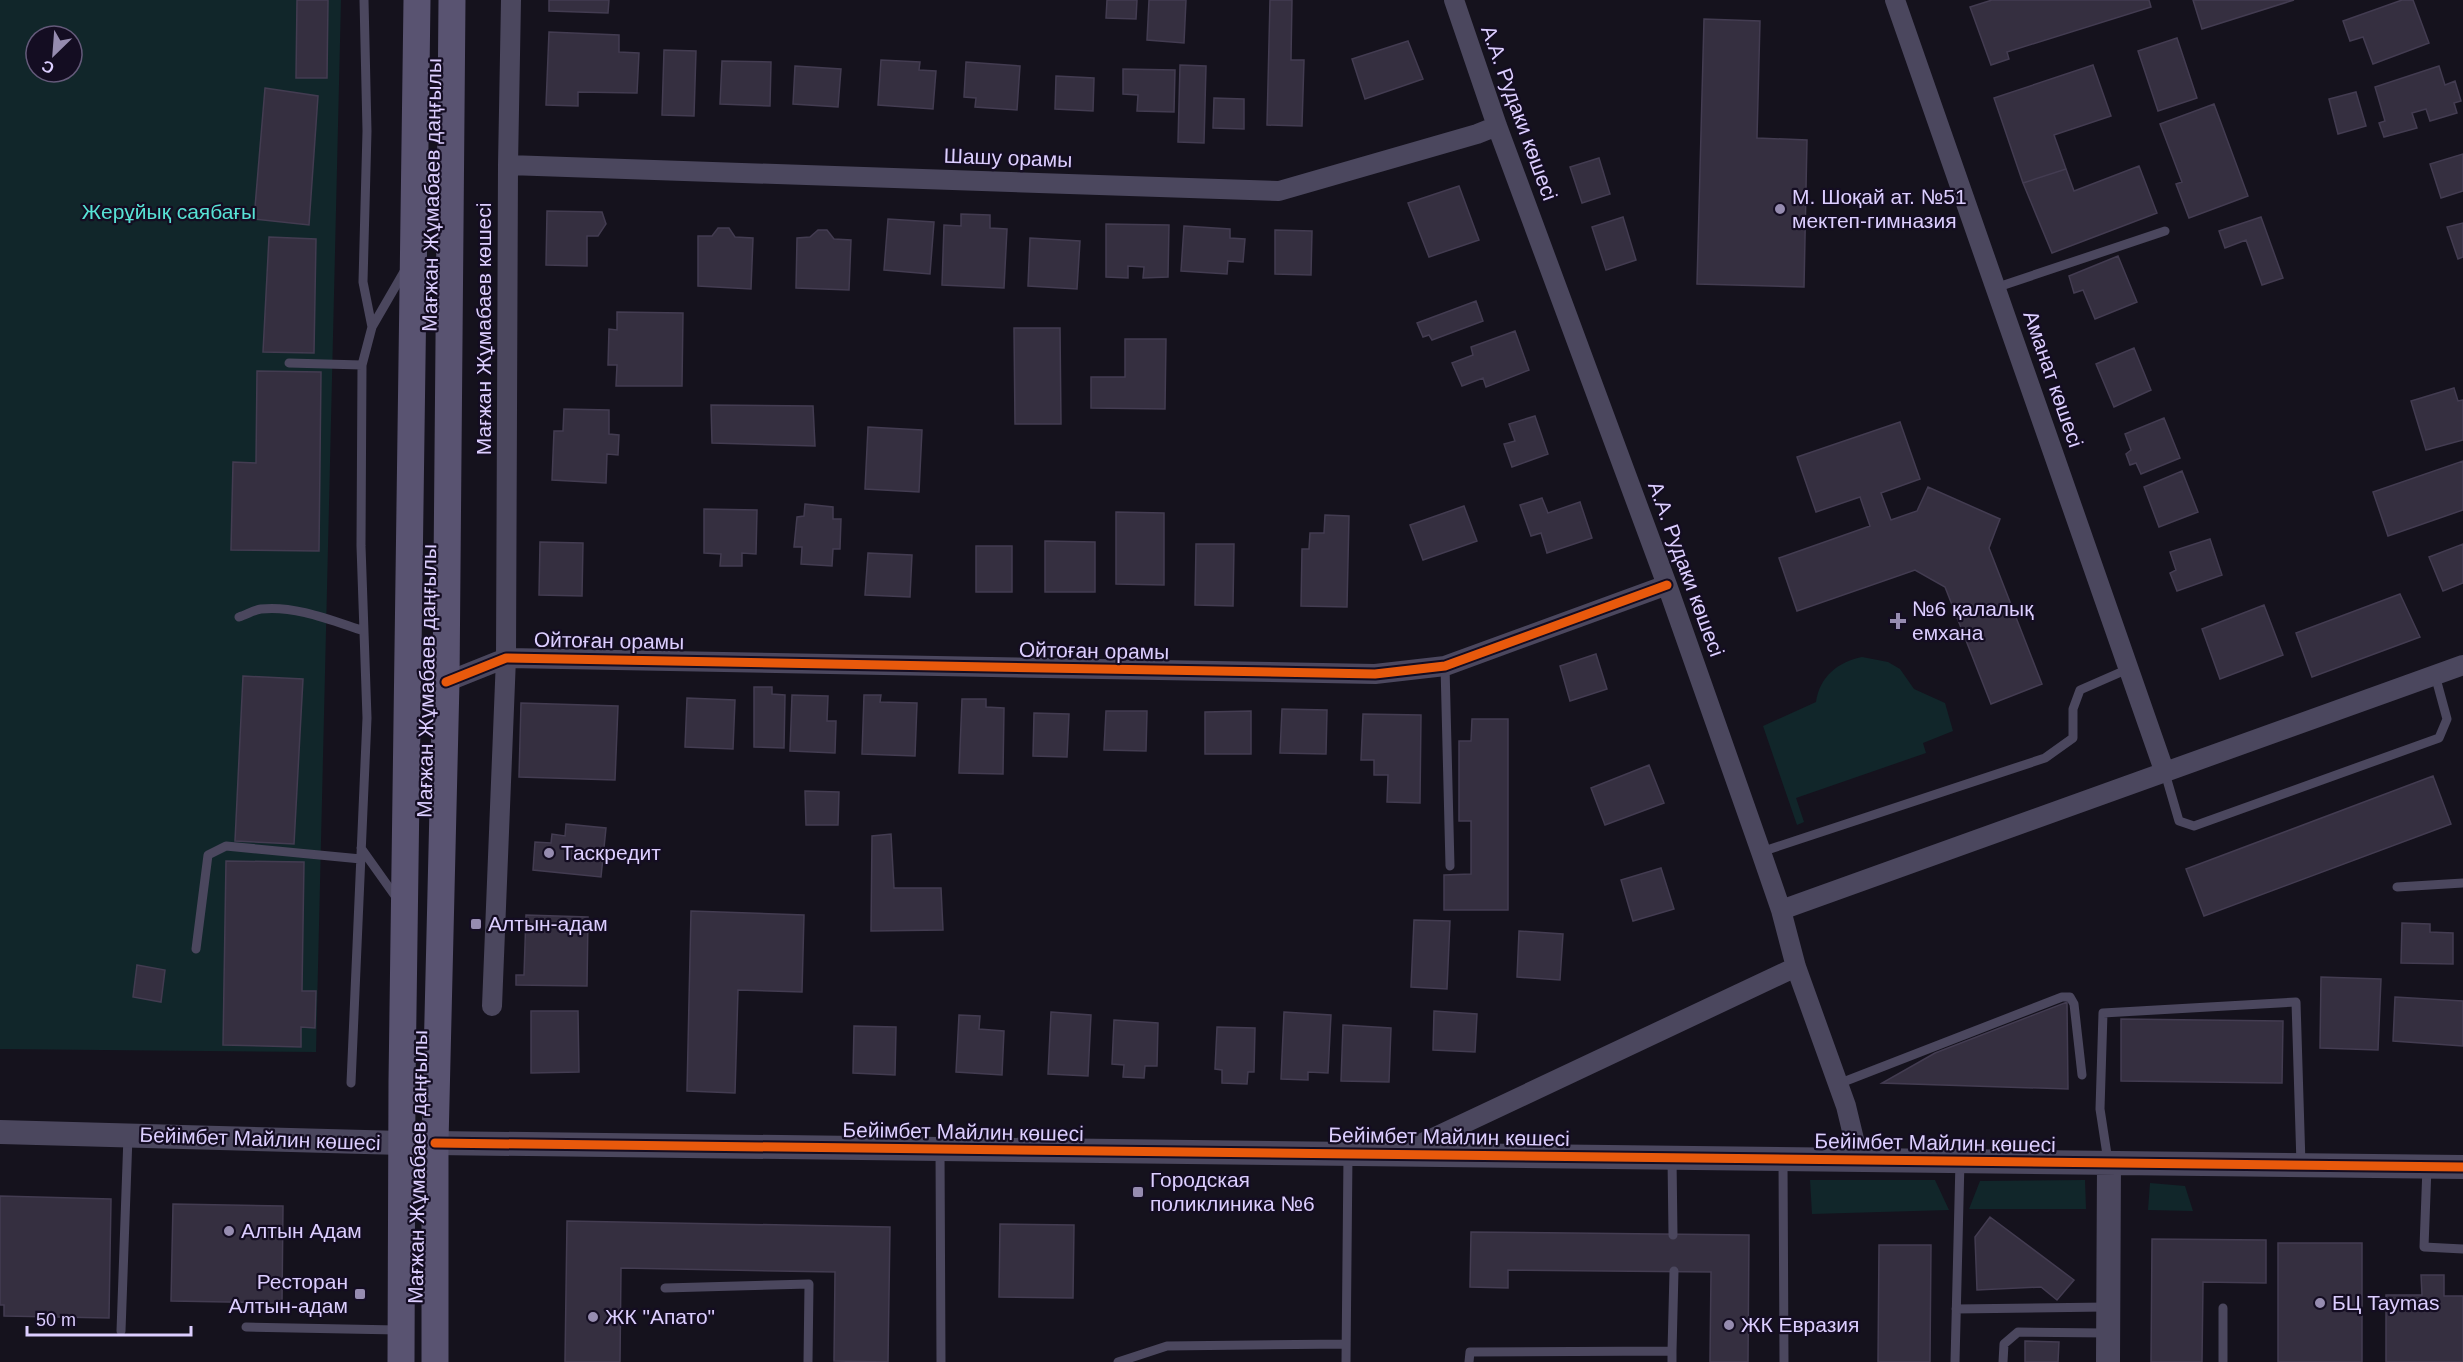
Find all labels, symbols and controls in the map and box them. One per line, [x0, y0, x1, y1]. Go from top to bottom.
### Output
street label: А.А. Рудаки көшесі [1477, 22, 1562, 203]
north arrow [24, 24, 84, 84]
text: С [39, 57, 57, 77]
street label: Мағжан Жұмабаев даңғылы [418, 58, 445, 332]
street label: Шашу орамы [943, 144, 1073, 171]
place label: М. Шоқай ат. №51 мектеп-гимназия [1792, 185, 1967, 232]
park label: Жерұйық саябағы [82, 200, 256, 223]
marker: М. Шоқай ат. №51 мектеп-гимназия [1773, 202, 1787, 216]
street label: Мағжан Жұмабаев көшесі [472, 203, 495, 455]
street label: Аманат көшесі [2019, 308, 2088, 450]
street label: А.А. Рудаки көшесі [1644, 478, 1729, 659]
street label: Мағжан Жұмабаев даңғылы [413, 544, 440, 818]
place label: №6 қалалық емхана [1912, 597, 2034, 644]
marker: №6 қалалық емхана [1889, 612, 1907, 630]
street label: Ойтоған орамы [534, 628, 684, 653]
street label: Ойтоған орамы [1019, 638, 1169, 663]
place label: Таскредит [561, 841, 661, 864]
marker: Таскредит [542, 846, 556, 860]
place label: Алтын-адам [488, 912, 608, 935]
marker: Алтын-адам [469, 917, 483, 931]
street label: Мағжан Жұмабаев даңғылы [404, 1030, 431, 1304]
street label: Бейімбет Майлин көшесі [842, 1118, 1084, 1145]
street label: Бейімбет Майлин көшесі [139, 1123, 381, 1154]
street label: Бейімбет Майлин көшесі [1328, 1123, 1570, 1150]
street label: Бейімбет Майлин көшесі [1814, 1129, 2056, 1156]
place label: Городская поликлиника №6 [1150, 1168, 1315, 1215]
marker: Городская поликлиника №6 [1131, 1185, 1145, 1199]
place label: Алтын Адам [241, 1219, 362, 1242]
marker: Алтын Адам [222, 1224, 236, 1238]
place label: Ресторан Алтын-адам [228, 1270, 348, 1317]
marker: Ресторан Алтын-адам [353, 1287, 367, 1301]
place label: БЦ Taymas [2332, 1291, 2440, 1314]
marker: БЦ Taymas [2313, 1296, 2327, 1310]
scale bar [27, 1299, 190, 1337]
place label: ЖК "Апато" [605, 1305, 715, 1328]
text: 50 m [36, 1310, 76, 1330]
marker: ЖК "Апато" [586, 1310, 600, 1324]
place label: ЖК Евразия [1741, 1313, 1859, 1336]
marker: ЖК Евразия [1722, 1318, 1736, 1332]

